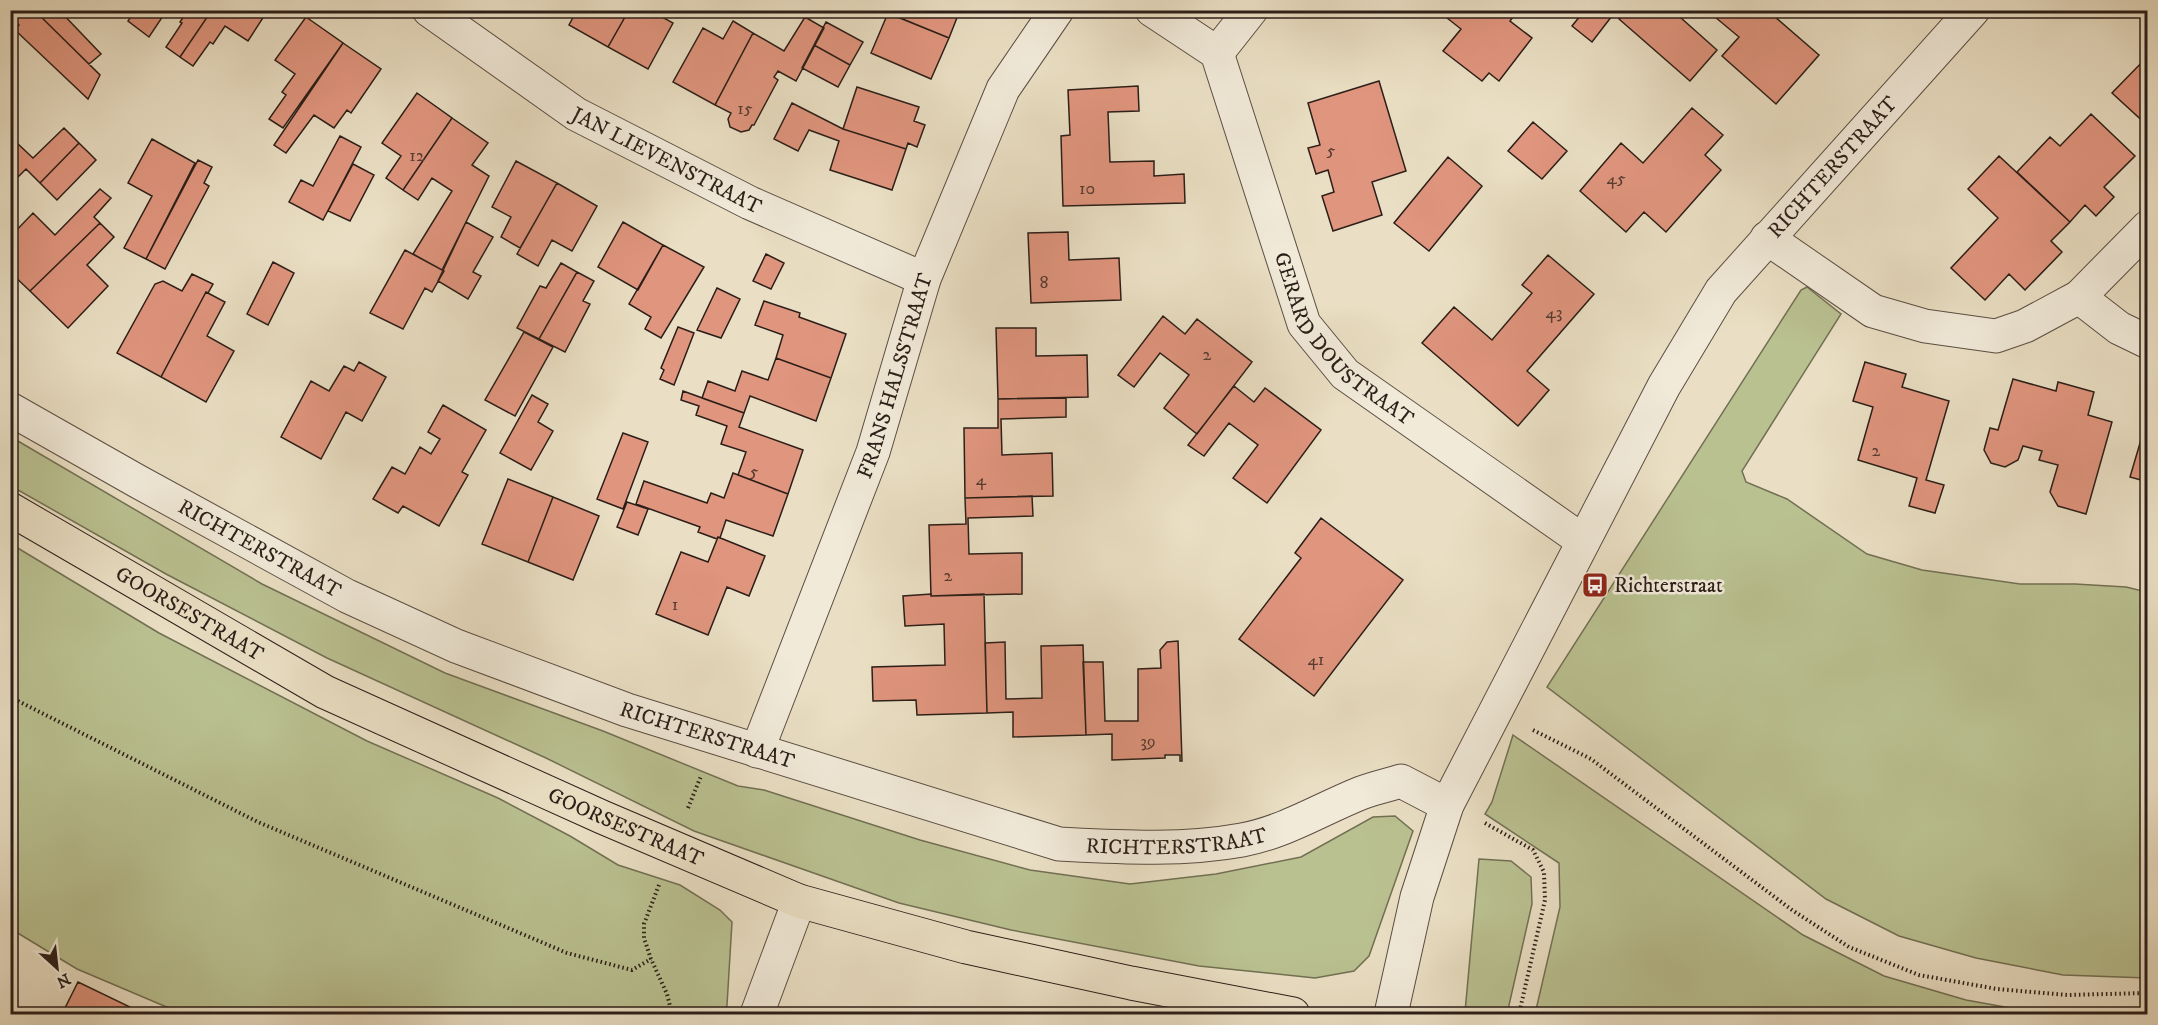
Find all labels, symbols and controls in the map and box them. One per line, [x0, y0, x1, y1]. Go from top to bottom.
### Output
street label: RICHTERSTRAAT [1763, 91, 1903, 244]
house number: 15 [737, 98, 753, 120]
street label: JAN LIEVENSTRAAT [565, 101, 766, 221]
house number: 5 [1327, 140, 1336, 162]
house number: 12 [409, 145, 425, 167]
house number: 45 [1606, 168, 1626, 190]
house number: 10 [1079, 178, 1095, 200]
street label: GERARD DOUSTRAAT [1268, 249, 1418, 432]
street label: FRANS HALSSTRAAT [852, 270, 939, 482]
house number: 8 [1039, 272, 1049, 294]
house number: 43 [1545, 302, 1563, 324]
house number: 2 [1203, 344, 1212, 366]
house number: 2 [1872, 440, 1881, 462]
house number: 5 [750, 461, 759, 483]
house number: 4 [976, 469, 987, 491]
street label: RICHTERSTRAAT [173, 494, 345, 604]
street label: GOORSESTRAAT [111, 561, 268, 668]
house number: 2 [944, 565, 953, 587]
bus stop icon: Richterstraat [1580, 570, 1610, 600]
place label: Richterstraat [1614, 573, 1723, 599]
house number: 1 [672, 594, 678, 616]
house number: 41 [1308, 649, 1324, 671]
street label: RICHTERSTRAAT [616, 697, 798, 775]
house number: 39 [1140, 731, 1156, 753]
street label: GOORSESTRAAT [544, 782, 707, 873]
street label: RICHTERSTRAAT [1085, 822, 1270, 861]
north arrow [27, 938, 87, 998]
text: N [53, 969, 74, 992]

